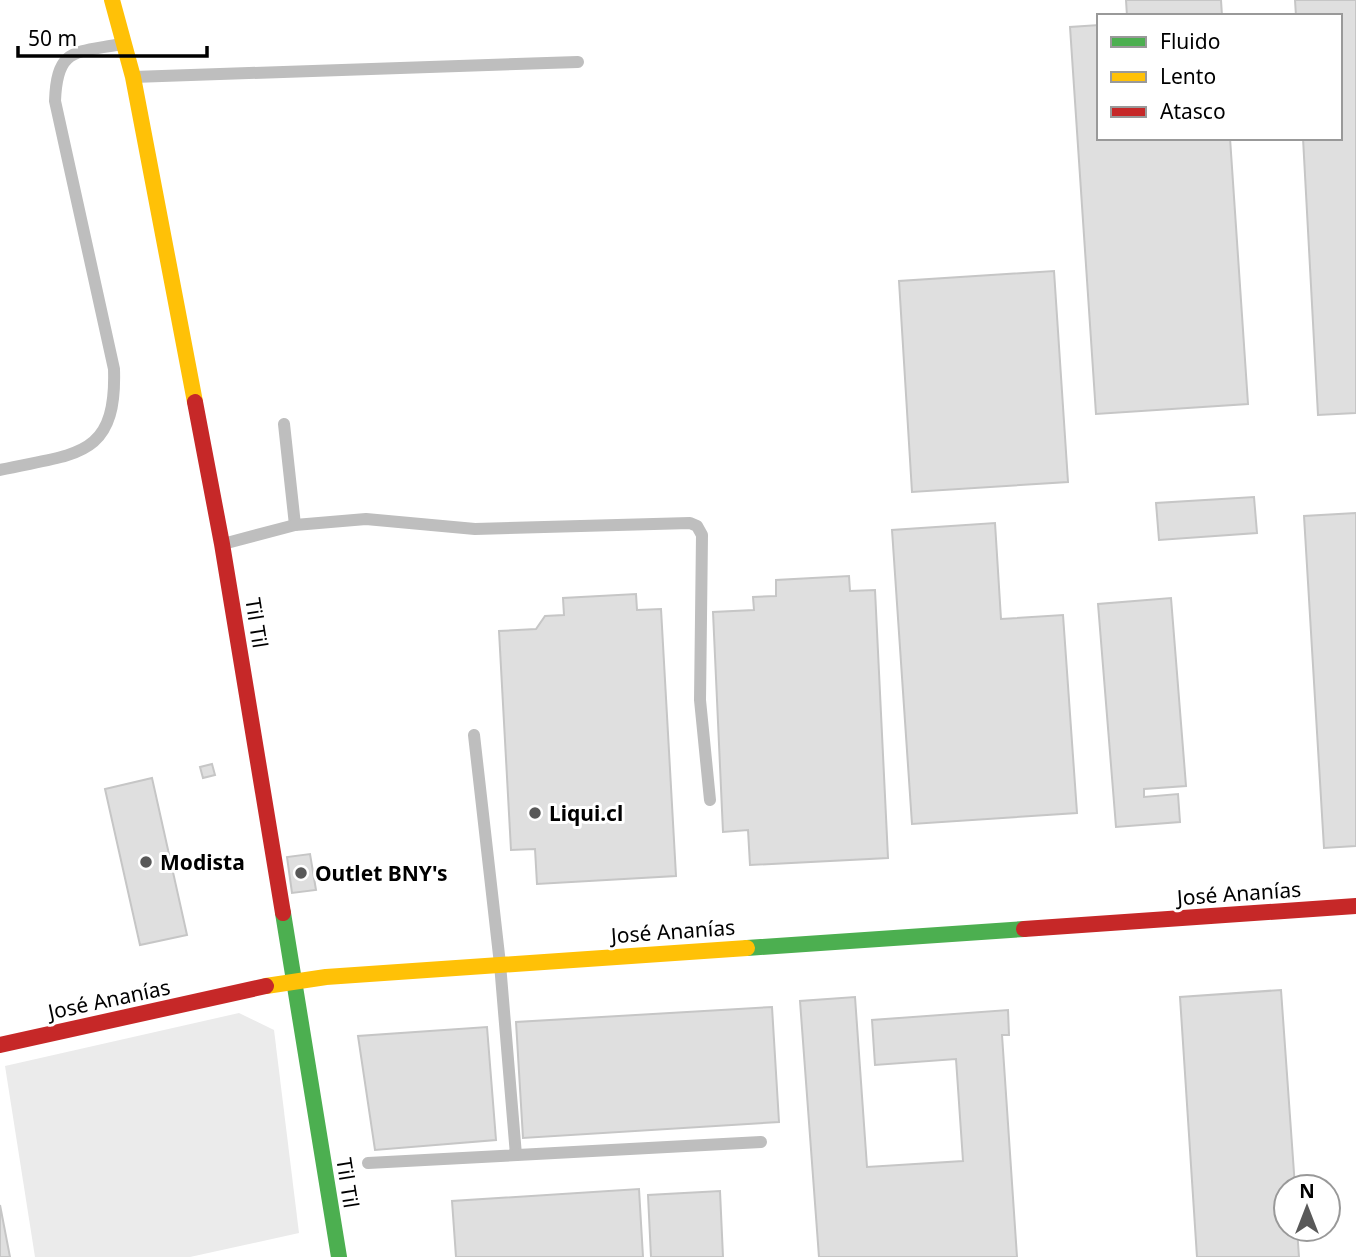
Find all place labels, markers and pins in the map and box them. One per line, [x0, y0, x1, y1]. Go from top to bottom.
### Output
place label: Liqui.cl [549, 799, 623, 827]
marker: Liqui.cl [527, 805, 543, 821]
place label: Modista [160, 848, 245, 876]
marker: Modista [138, 854, 154, 870]
place label: Outlet BNY's [315, 859, 447, 887]
marker: Outlet BNY's [293, 865, 309, 881]

